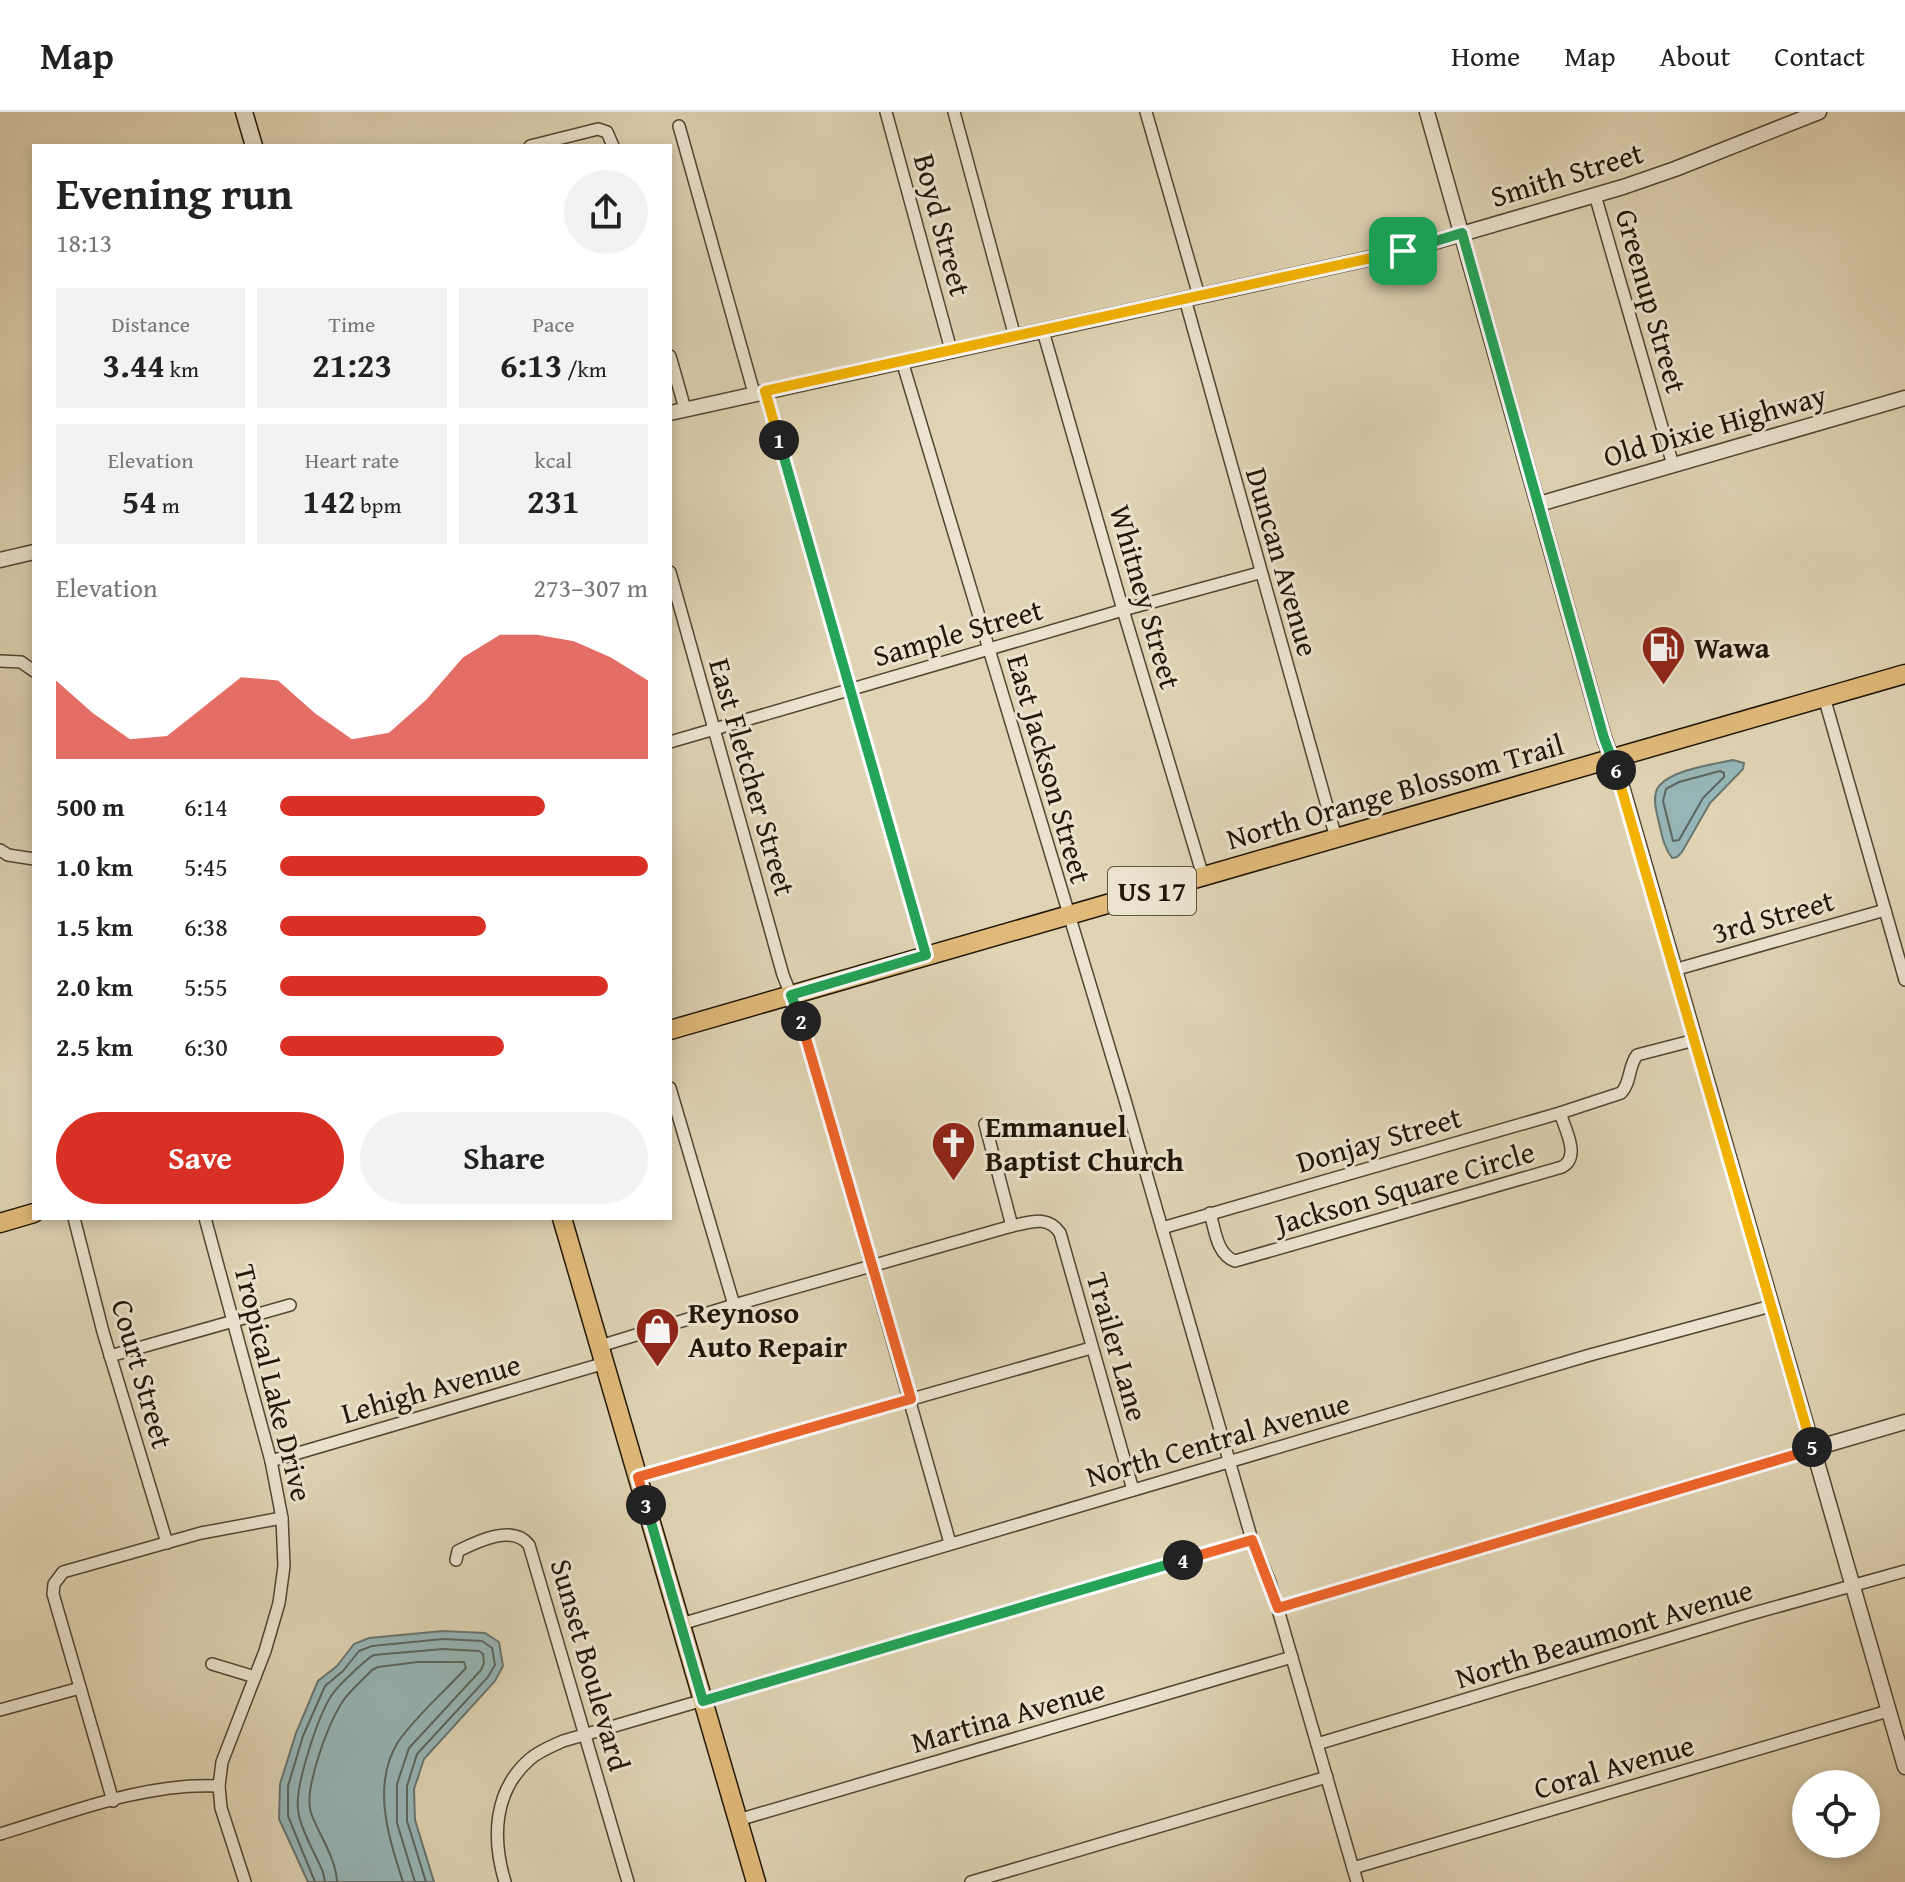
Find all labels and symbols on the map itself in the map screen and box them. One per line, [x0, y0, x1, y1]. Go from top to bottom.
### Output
street label: Smith Street [1485, 130, 1649, 218]
street label: Boyd Street [903, 149, 983, 301]
street label: Greenup Street [1605, 204, 1699, 398]
pin [1369, 217, 1437, 285]
street label: Old Dixie Highway [1598, 372, 1832, 478]
pin: 1 [759, 420, 799, 460]
street label: Duncan Avenue [1235, 462, 1331, 661]
street label: Whitney Street [1099, 499, 1193, 694]
street label: Sample Street [868, 587, 1048, 677]
fuel station icon: Wawa [1639, 624, 1687, 687]
place label: Wawa [1694, 625, 1770, 669]
street label: East Jackson Street [996, 649, 1104, 889]
street label: East Fletcher Street [698, 653, 808, 901]
street label: North Orange Blossom Trail [1221, 722, 1569, 860]
pin: 6 [1596, 750, 1636, 790]
road number: US 17 [1108, 867, 1196, 915]
street label: 3rd Street [1707, 878, 1839, 954]
pin: 2 [781, 1001, 821, 1041]
street label: Donjay Street [1291, 1094, 1467, 1184]
place label: Emmanuel Baptist Church [985, 1104, 1184, 1182]
church icon: Emmanuel Baptist Church [930, 1120, 978, 1183]
street label: Jackson Square Circle [1266, 1129, 1540, 1246]
street label: Tropical Lake Drive [223, 1260, 325, 1506]
street label: Trailer Lane [1076, 1267, 1160, 1426]
place label: Reynoso Auto Repair [688, 1290, 847, 1368]
street label: Court Street [101, 1294, 185, 1454]
shop icon: Reynoso Auto Repair [633, 1306, 681, 1369]
street label: Lehigh Avenue [336, 1341, 525, 1435]
street label: North Central Avenue [1081, 1380, 1355, 1498]
pin: 5 [1792, 1427, 1832, 1467]
pin: 3 [626, 1485, 666, 1525]
pin: 4 [1163, 1540, 1203, 1580]
street label: Sunset Boulevard [540, 1554, 642, 1776]
street label: North Beaumont Avenue [1450, 1567, 1758, 1699]
street label: Martina Avenue [906, 1666, 1110, 1764]
street label: Coral Avenue [1528, 1722, 1699, 1810]

